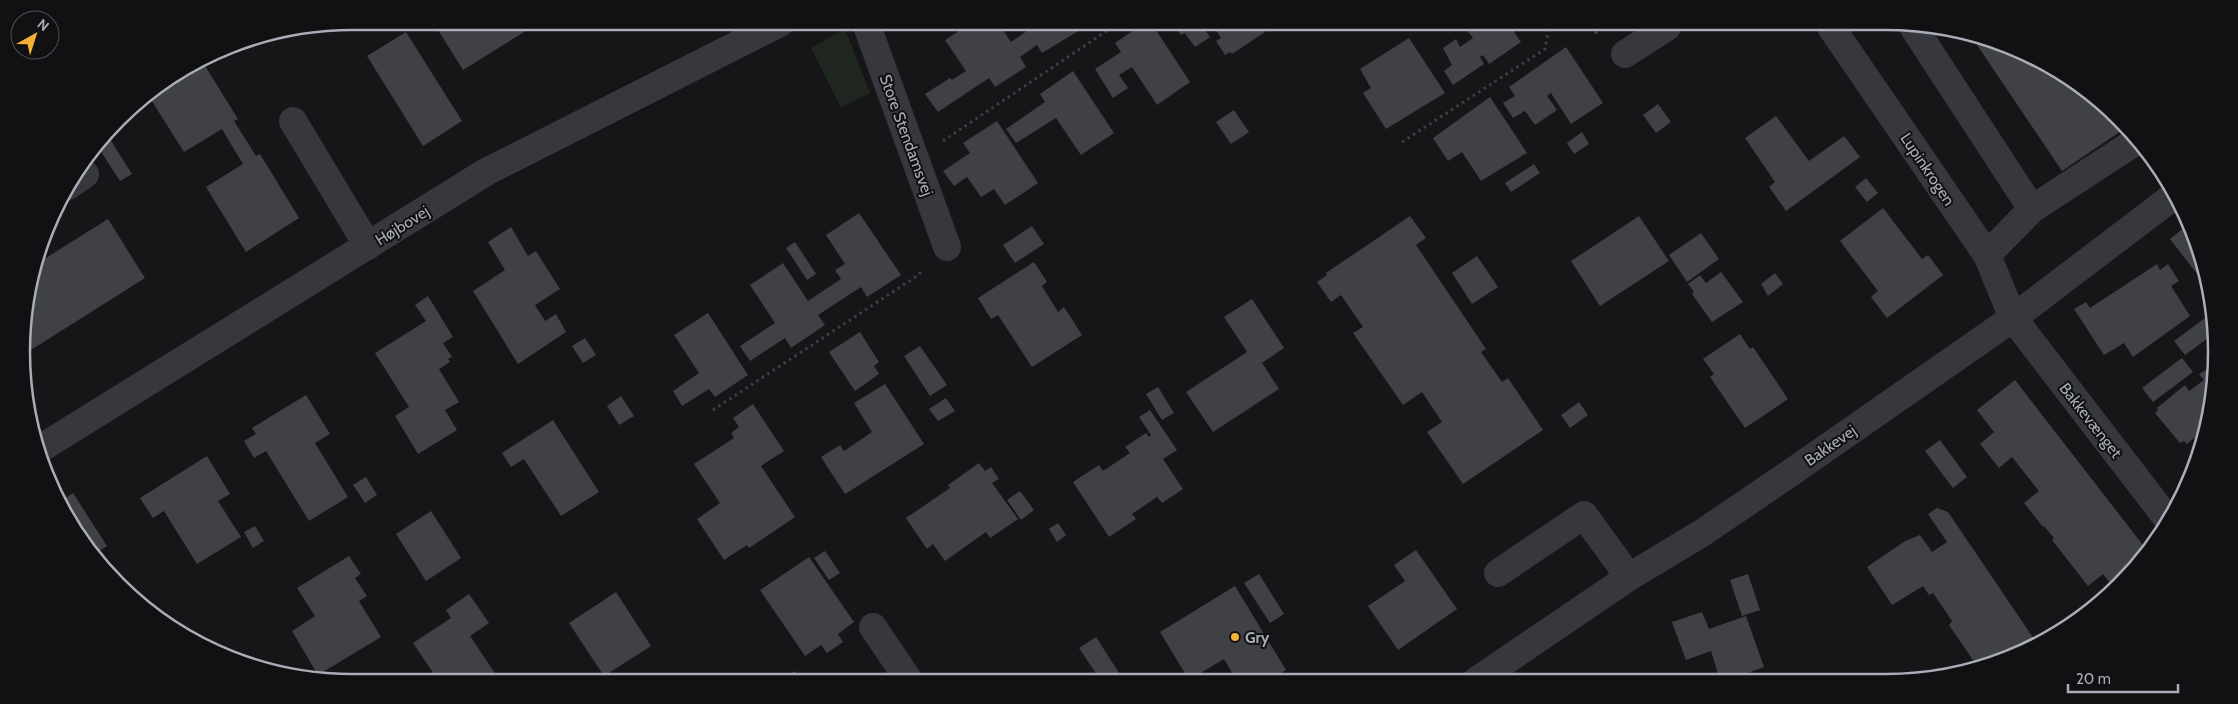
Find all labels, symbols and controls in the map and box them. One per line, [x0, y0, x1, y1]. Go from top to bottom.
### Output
north arrow [10, 10, 60, 60]
text: N [34, 15, 53, 35]
street label: Store Stendamsvej [876, 72, 937, 199]
street label: Lupinkrogen [1896, 129, 1959, 209]
street label: Højbovej [372, 201, 433, 249]
street label: Bakkevænget [2055, 379, 2126, 462]
street label: Bakkevej [1801, 421, 1860, 470]
place label: Gry [1245, 628, 1270, 647]
marker: Gry [1229, 631, 1241, 643]
scale bar [2068, 662, 2178, 694]
text: 20 m [2076, 670, 2111, 688]

